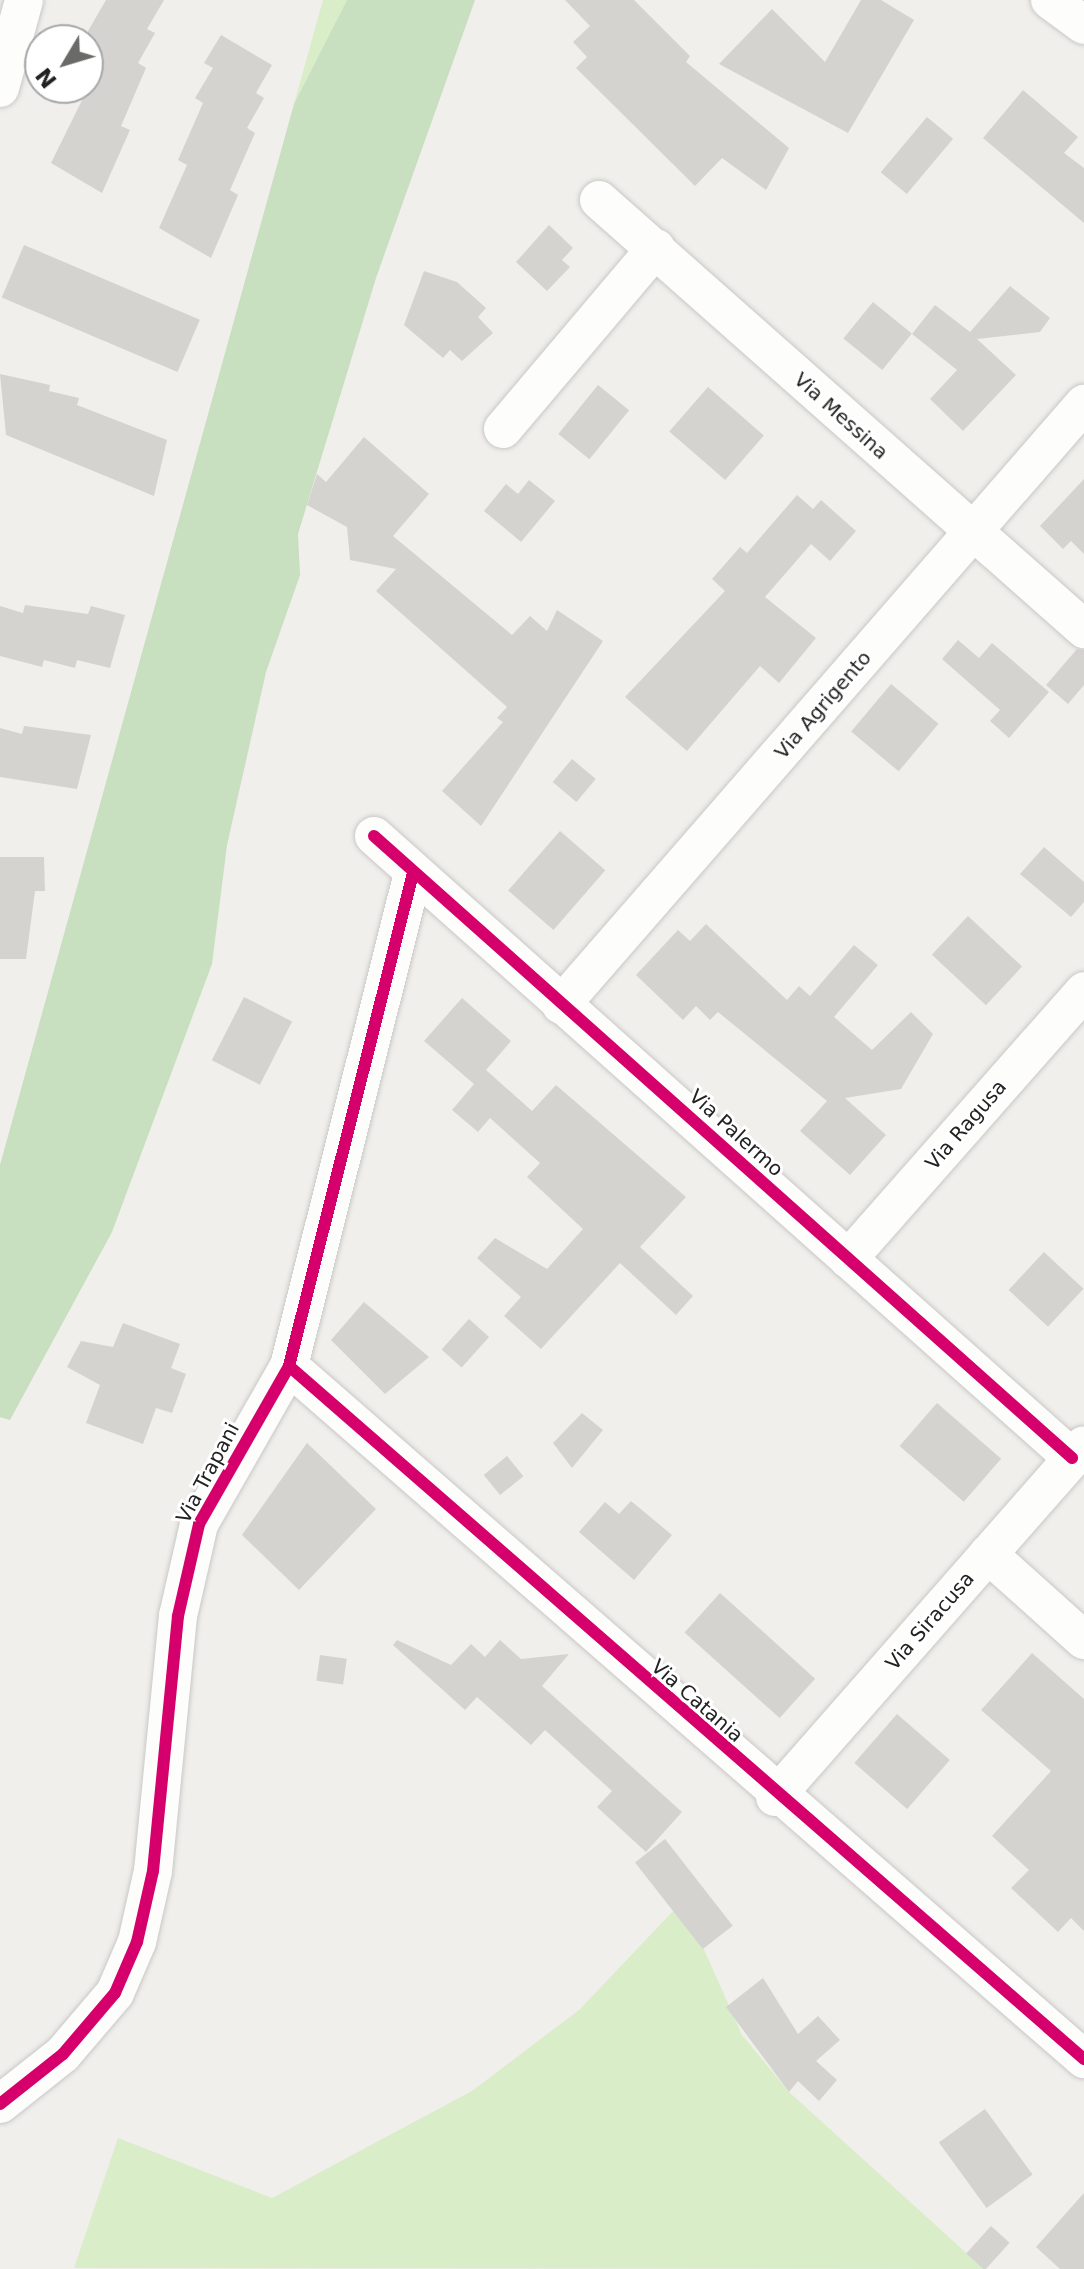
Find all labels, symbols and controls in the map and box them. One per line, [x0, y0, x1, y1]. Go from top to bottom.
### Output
north arrow [24, 24, 104, 104]
text: N [31, 63, 62, 93]
street label: Via Messina [789, 368, 893, 464]
street label: Via Agrigento [770, 646, 876, 764]
street label: Via Ragusa [920, 1075, 1012, 1175]
street label: Via Palermo [684, 1085, 788, 1181]
street label: Via Trapani [172, 1419, 244, 1527]
street label: Via Siracusa [881, 1567, 979, 1675]
street label: Via Catania [646, 1654, 748, 1748]

